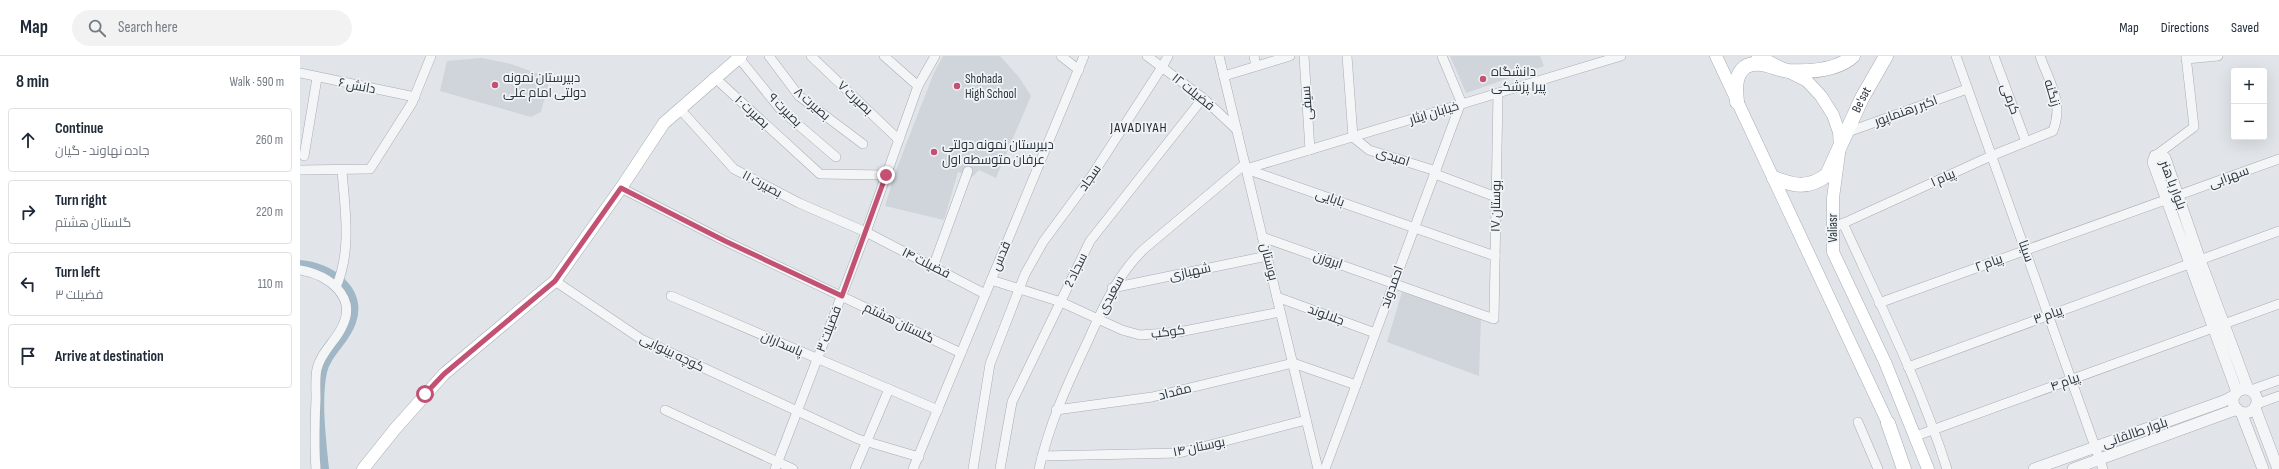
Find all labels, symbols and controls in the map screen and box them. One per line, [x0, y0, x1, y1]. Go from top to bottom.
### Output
search box [72, 10, 352, 46]
text: Map [20, 16, 48, 39]
icon: search [86, 17, 108, 39]
text: Search here [118, 18, 178, 37]
text: Map [2119, 19, 2139, 36]
text: Directions [2161, 19, 2209, 36]
text: Saved [2231, 19, 2259, 36]
place label: دانشگاه پیرا پزشکی [1491, 64, 1546, 96]
map controls [2231, 68, 2267, 140]
button: + [2231, 68, 2267, 104]
place label: دبیرستان نمونه دولتی امام علی [503, 70, 586, 102]
street label: فضیلت ۱۲ [1168, 70, 1218, 114]
place label: Shohada High School [965, 71, 1016, 102]
text: 8 min [16, 72, 49, 92]
text: Walk · 590 m [230, 74, 284, 90]
marker: دانشگاه پیرا پزشکی [1478, 74, 1488, 84]
street label: دانش ۶ [337, 75, 377, 97]
street label: بصیرت ۷ [834, 78, 876, 118]
street label: زنگنه [2041, 78, 2063, 108]
marker: دبیرستان نمونه دولتی امام علی [490, 80, 500, 90]
marker: Shohada High School [952, 81, 962, 91]
street label: کرمی [1997, 81, 2023, 117]
street label: بصیرت ۸ [791, 84, 833, 124]
street label: Be'sat [1848, 84, 1875, 115]
street label: سیفی [1298, 85, 1316, 121]
street label: بصیرت ۹ [765, 90, 805, 130]
street label: بصیرت ۱۰ [731, 92, 773, 132]
street label: اکبر رهنماپور [1871, 92, 1940, 131]
street label: خیابان ایثار [1406, 98, 1461, 128]
button: − [2231, 104, 2267, 140]
text: Continue [55, 119, 104, 138]
district label: JAVADIYAH [1109, 119, 1168, 136]
icon: ahead [17, 129, 39, 151]
text: 260 m [256, 132, 283, 148]
place label: دبیرستان نمونه دولتی عرفان متوسطه اول [942, 137, 1054, 168]
text: جاده نهاوند - گیان [55, 143, 149, 159]
street label: امیدی [1374, 144, 1412, 170]
marker: دبیرستان نمونه دولتی عرفان متوسطه اول [929, 147, 939, 157]
street label: بلوار با هنر [2156, 157, 2190, 212]
street label: سجاد [1075, 162, 1105, 194]
street label: سهرابی [2207, 162, 2251, 192]
street label: پیام ۱ [1928, 165, 1959, 191]
route end [877, 166, 895, 184]
street label: بصیرت ۱۱ [739, 167, 785, 201]
street label: بوستان ۱۷ [1488, 180, 1504, 232]
street label: بابایی [1313, 186, 1347, 210]
text: Turn right [55, 191, 107, 210]
icon: right [17, 201, 39, 223]
text: 220 m [256, 204, 283, 220]
street label: Valiasr [1825, 213, 1841, 242]
text: گلستان هشتم [55, 215, 131, 231]
street label: سینا [2015, 238, 2037, 264]
street label: قدس [988, 239, 1014, 273]
street label: بوستان [1257, 242, 1281, 282]
street label: فضیلت ۱۴ [899, 244, 953, 282]
street label: ابروزن [1311, 248, 1345, 272]
street label: سجاد 2 [1061, 250, 1091, 290]
street label: پیام ۲ [1973, 250, 2006, 276]
street label: شهبازی [1168, 260, 1212, 284]
text: Turn left [55, 263, 100, 282]
street label: احمدوند [1377, 264, 1407, 310]
icon: left [17, 273, 39, 295]
street label: سعیدی [1094, 273, 1128, 317]
text: 110 m [258, 276, 283, 292]
text: فضیلت ۳ [55, 287, 103, 303]
street label: گلستان هشتم [861, 299, 937, 348]
street label: جلالوند [1306, 301, 1346, 329]
street label: پیام ۳ [2031, 302, 2066, 329]
street label: فضیلت ۳ [813, 304, 845, 354]
street label: کوکب [1150, 322, 1186, 342]
street label: پاسداران [758, 328, 806, 361]
street label: کوچه بینوایی [637, 331, 707, 376]
icon: arrive [17, 345, 39, 367]
text: Arrive at destination [55, 347, 164, 366]
street label: پیام ۴ [2048, 369, 2083, 396]
street label: مقداد [1157, 380, 1193, 404]
route start [416, 385, 434, 403]
street label: بلوار طالقانی [2100, 414, 2170, 452]
street label: بوستان ۱۴ [1172, 434, 1226, 460]

